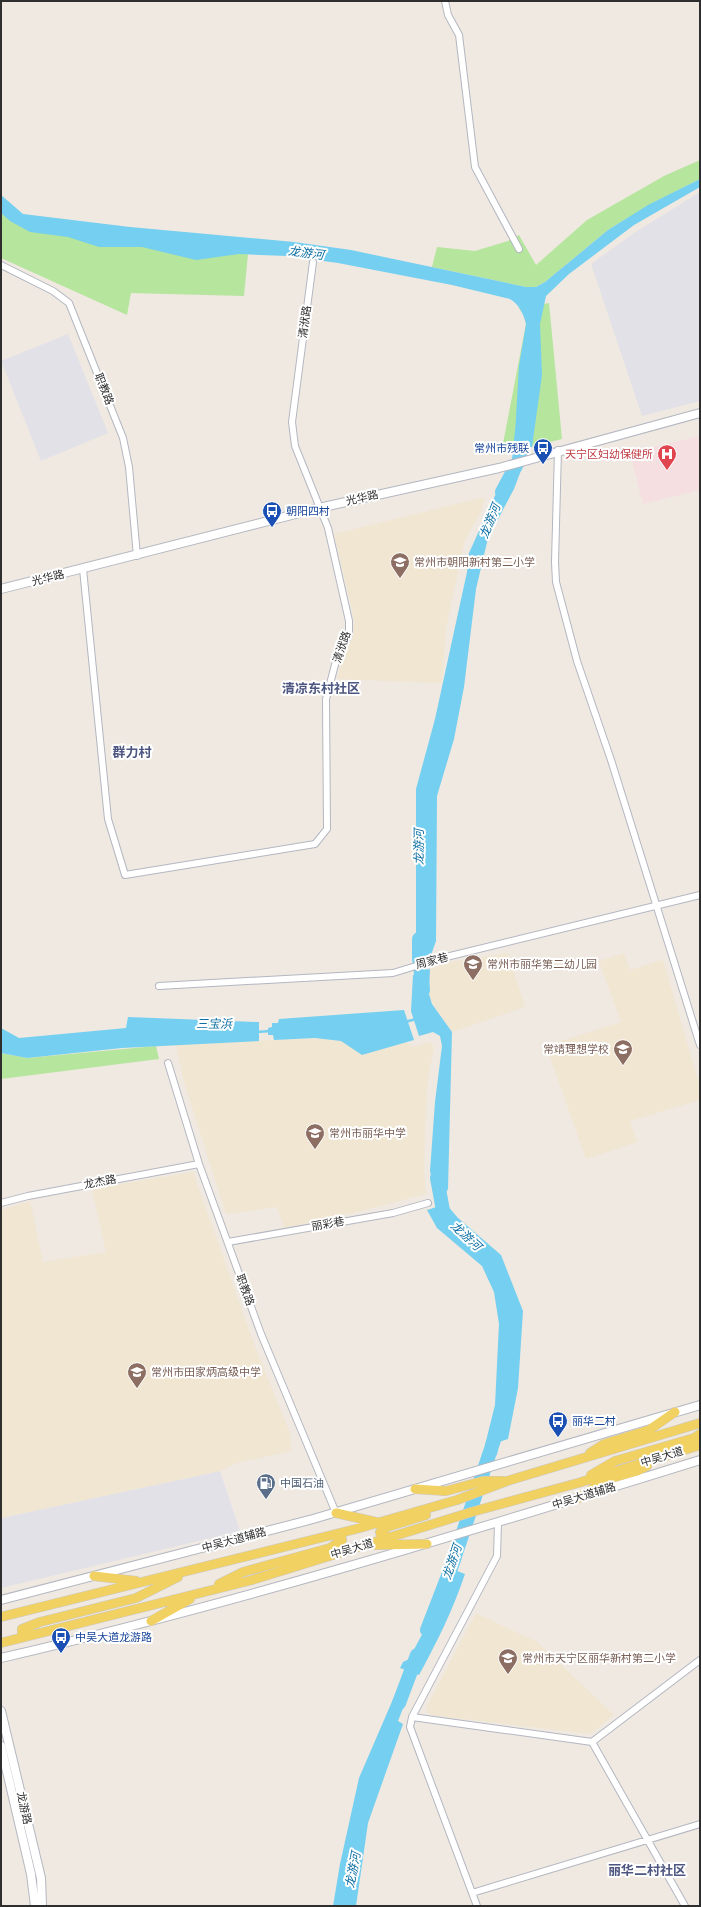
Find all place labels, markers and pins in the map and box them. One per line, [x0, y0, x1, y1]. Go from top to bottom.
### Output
bus stop icon: 常州市残联 [532, 437, 554, 465]
place label: 常州市残联 [474, 442, 529, 455]
hospital icon: 天宁区妇幼保健所 [656, 443, 678, 471]
place label: 天宁区妇幼保健所 [565, 448, 653, 461]
bus stop icon: 朝阳四村 [261, 500, 283, 528]
place label: 朝阳四村 [286, 505, 330, 518]
school or university icon: 常州市朝阳新村第二小学 [389, 551, 411, 579]
place label: 常州市朝阳新村第二小学 [414, 556, 535, 569]
school or university icon: 常州市丽华第二幼儿园 [462, 953, 484, 981]
place label: 常州市丽华第二幼儿园 [487, 958, 597, 971]
school or university icon: 常靖理想学校 [612, 1038, 634, 1066]
place label: 常靖理想学校 [543, 1043, 609, 1056]
school or university icon: 常州市丽华中学 [304, 1122, 326, 1150]
place label: 常州市丽华中学 [329, 1127, 406, 1140]
school or university icon: 常州市田家炳高级中学 [126, 1361, 148, 1389]
place label: 常州市田家炳高级中学 [151, 1366, 261, 1379]
bus stop icon: 丽华二村 [547, 1410, 569, 1438]
place label: 丽华二村 [572, 1415, 616, 1428]
fuel station icon: 中国石油 [255, 1472, 277, 1500]
place label: 中国石油 [280, 1477, 324, 1490]
bus stop icon: 中吴大道龙游路 [50, 1626, 72, 1654]
place label: 中吴大道龙游路 [75, 1631, 152, 1644]
school or university icon: 常州市天宁区丽华新村第二小学 [497, 1647, 519, 1675]
place label: 常州市天宁区丽华新村第二小学 [522, 1652, 676, 1665]

